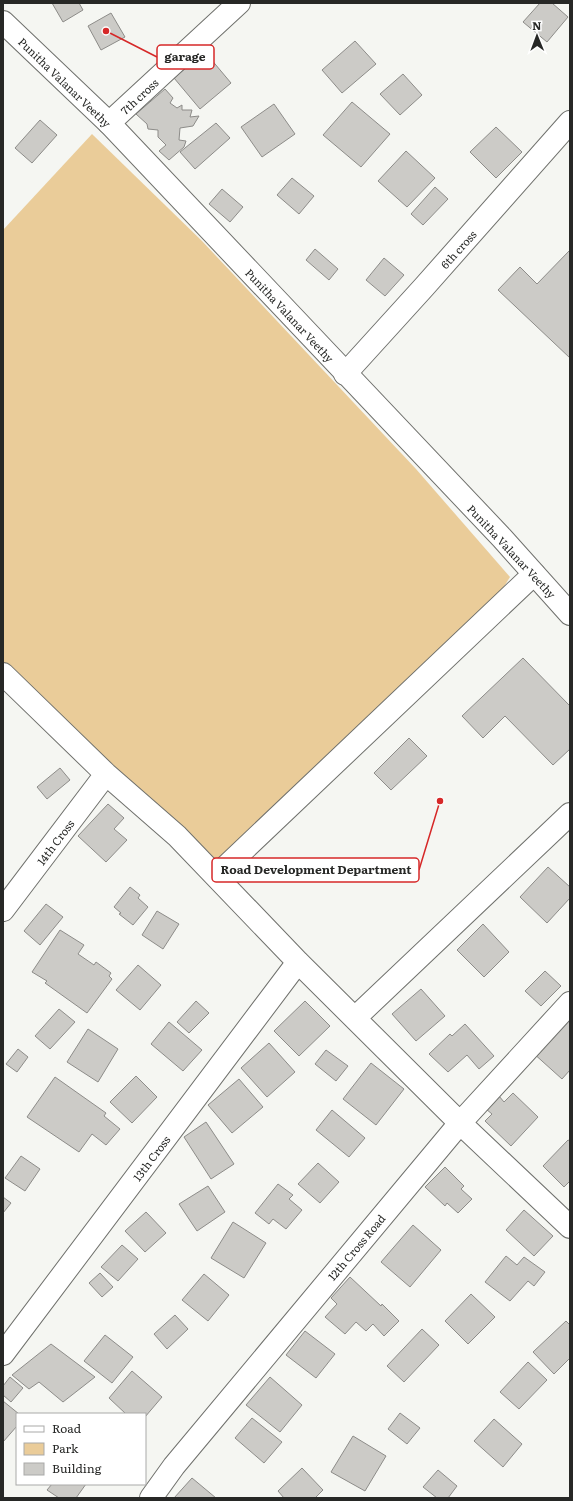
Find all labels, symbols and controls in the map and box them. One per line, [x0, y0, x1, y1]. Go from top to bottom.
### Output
north arrow [517, 16, 557, 56]
text: N [532, 17, 542, 33]
street label: Punitha Valanar Veethy [15, 33, 115, 131]
callout: garage [157, 45, 214, 69]
text: garage [164, 47, 206, 65]
street label: 7th cross [117, 74, 161, 118]
street label: 6th cross [436, 226, 480, 272]
street label: Punitha Valanar Veethy [242, 265, 338, 366]
street label: Punitha Valanar Veethy [464, 501, 560, 602]
street label: 14th Cross [33, 816, 77, 868]
callout: Road Development Department [212, 858, 419, 882]
text: Road Development Department [221, 860, 412, 878]
street label: 13th Cross [129, 1132, 173, 1184]
street label: 12th Cross Road [324, 1210, 389, 1284]
legend [16, 1413, 146, 1485]
text: Road [52, 1419, 82, 1437]
text: Park [52, 1439, 79, 1457]
text: Building [52, 1459, 102, 1477]

